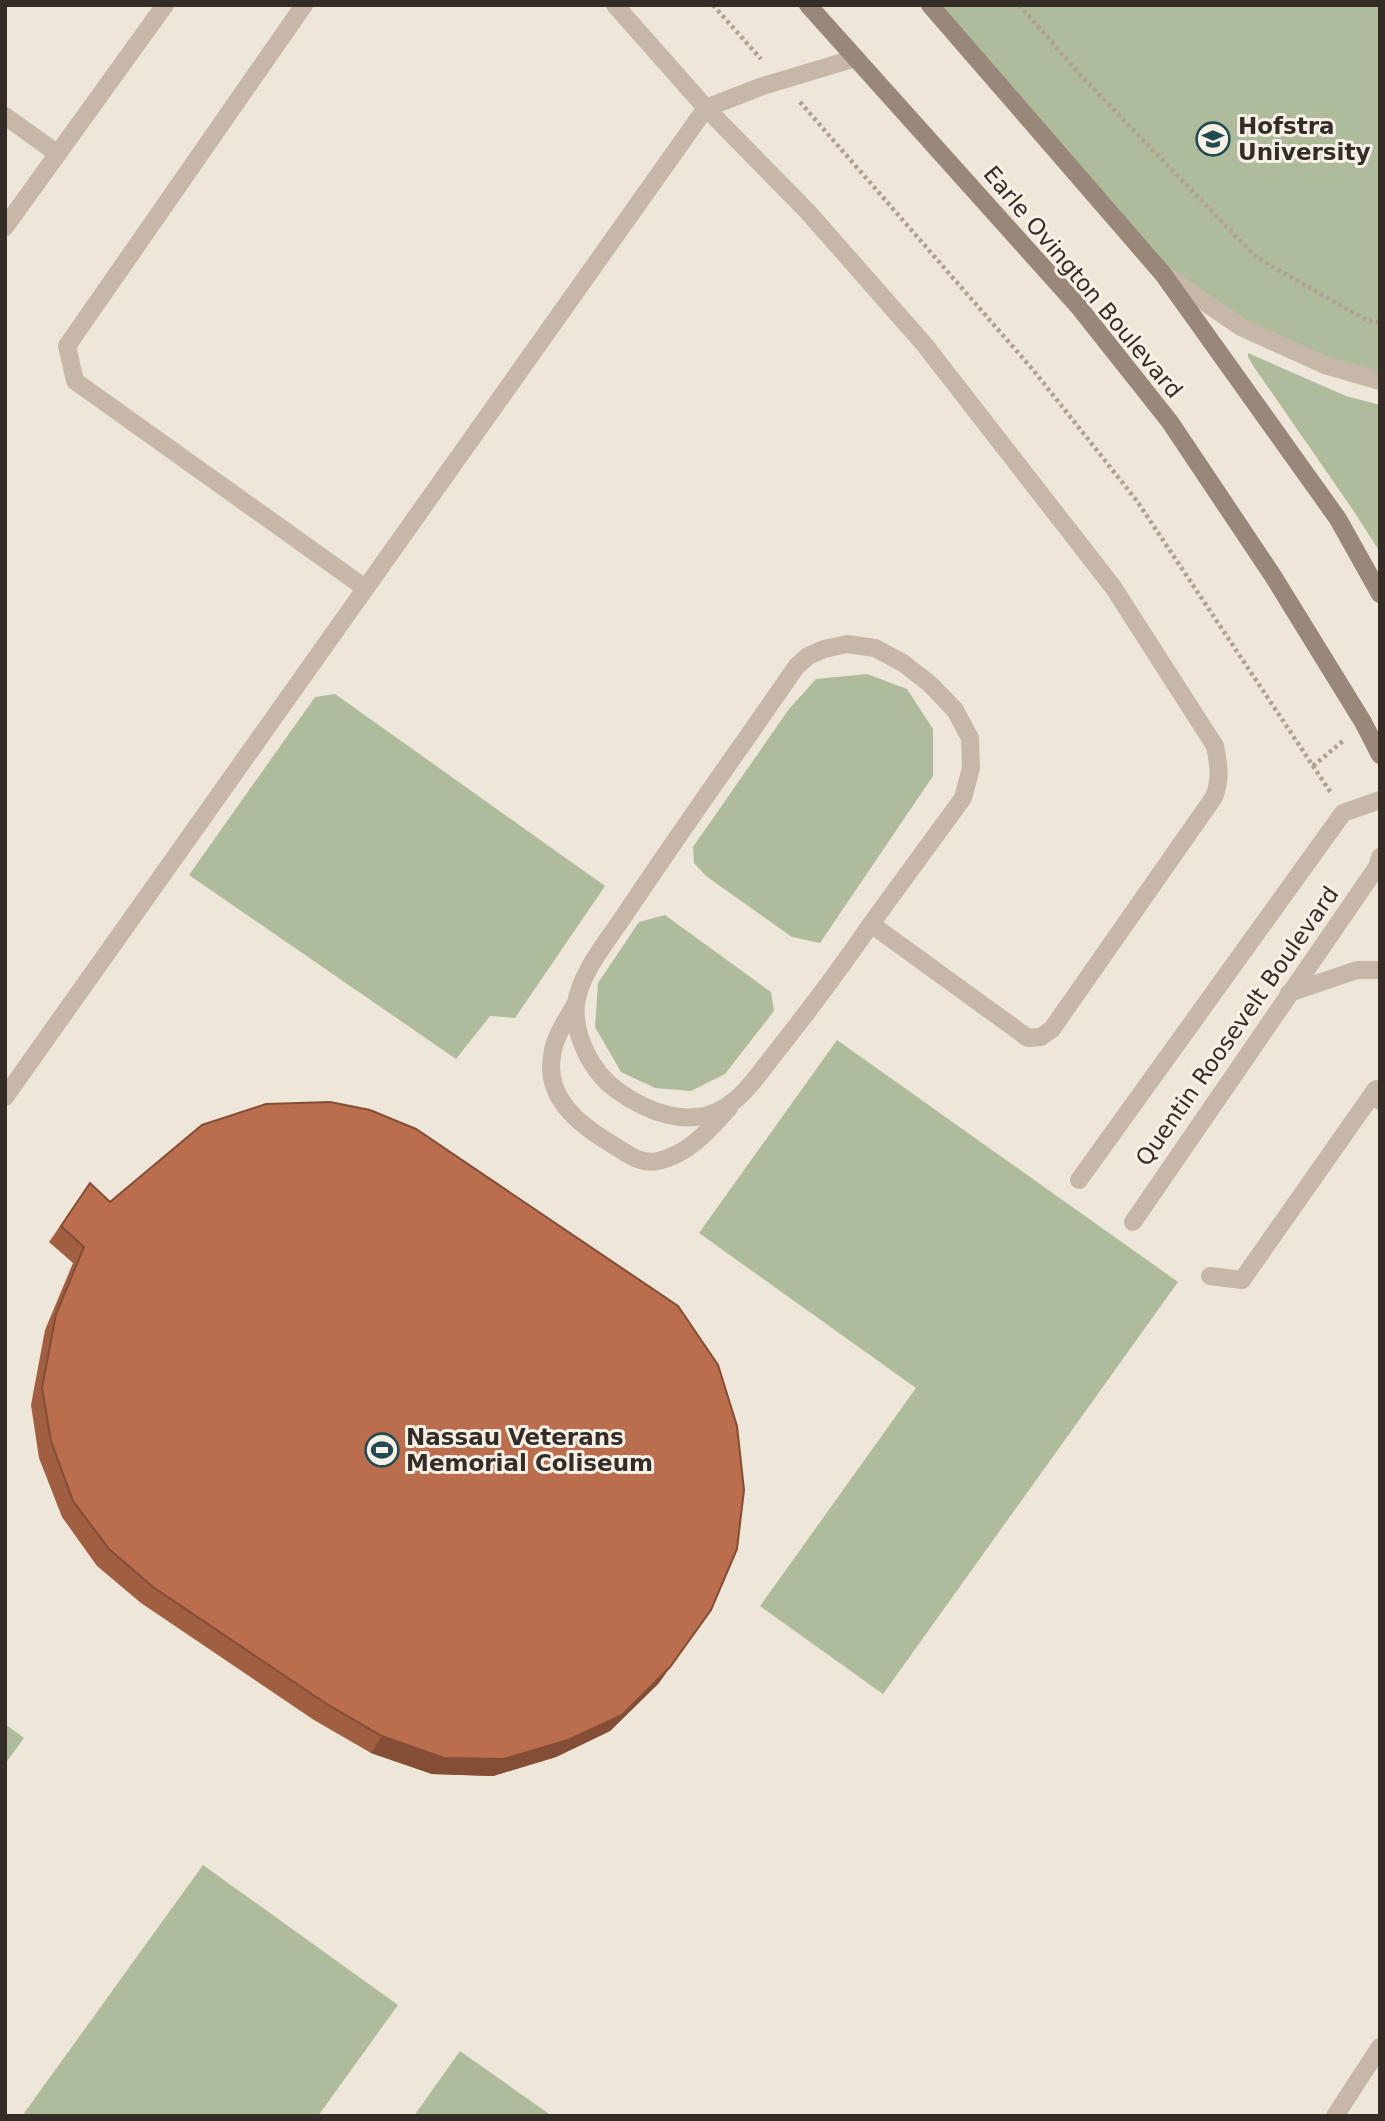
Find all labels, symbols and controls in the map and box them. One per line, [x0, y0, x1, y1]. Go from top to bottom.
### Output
place label: Hofstra University [1238, 113, 1370, 165]
school or university icon: Hofstra University [1194, 120, 1232, 158]
street label: Earle Ovington Boulevard [978, 161, 1188, 403]
street label: Quentin Roosevelt Boulevard [1130, 881, 1344, 1171]
place label: Nassau Veterans Memorial Coliseum [406, 1424, 653, 1476]
sports icon: Nassau Veterans Memorial Coliseum [363, 1431, 401, 1469]

